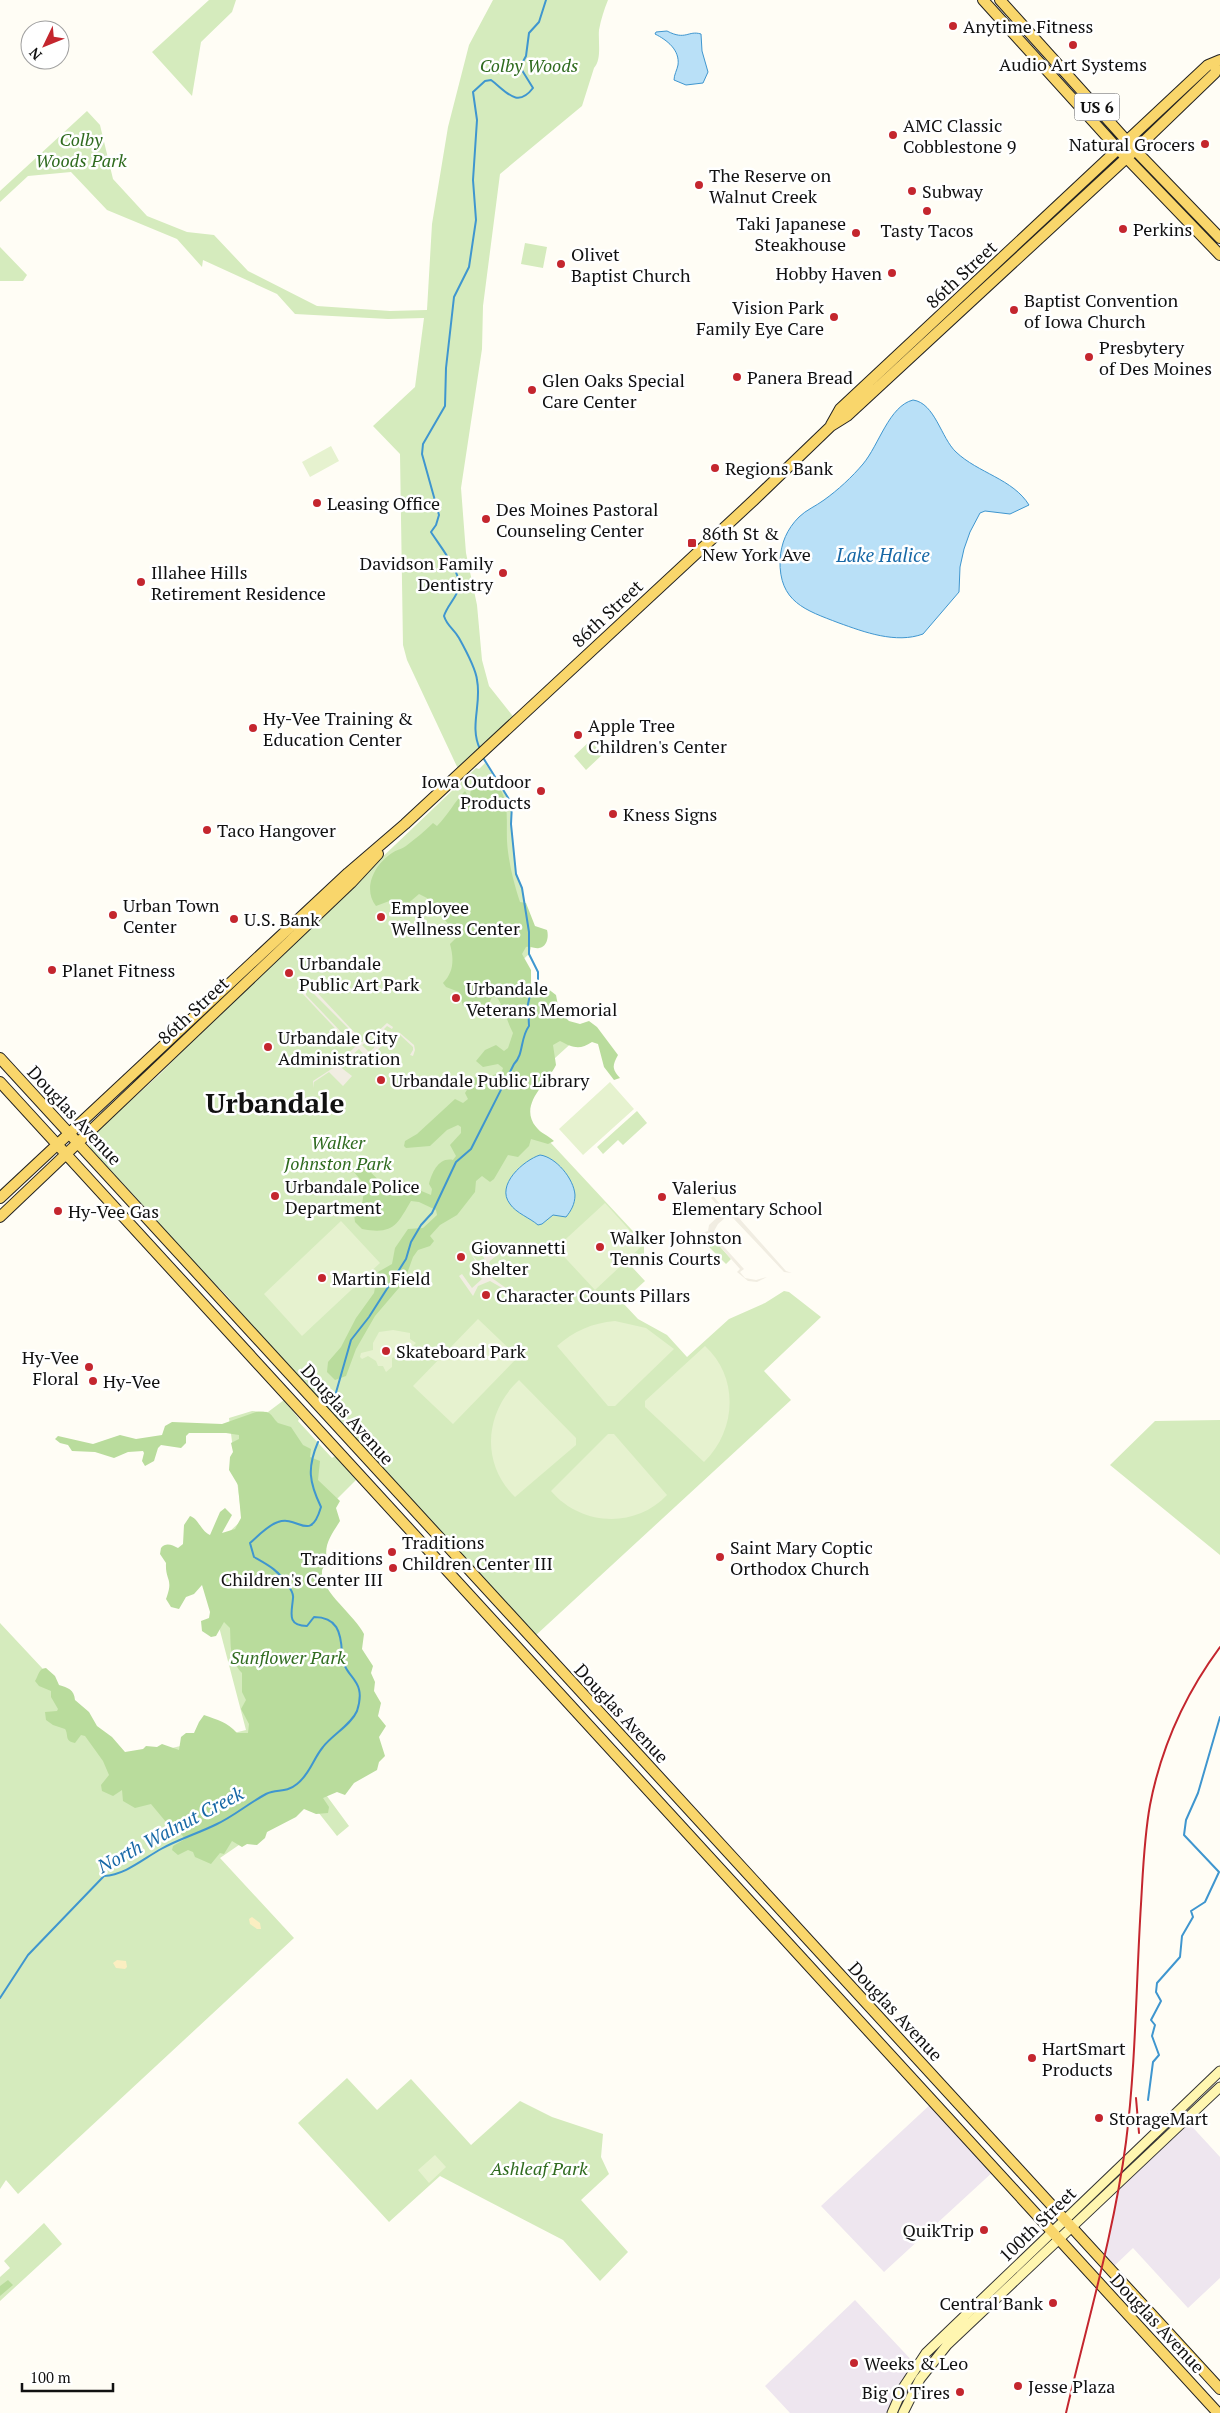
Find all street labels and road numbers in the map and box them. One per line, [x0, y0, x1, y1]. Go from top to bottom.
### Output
road number: US 6 [1074, 94, 1120, 120]
street label: 86th Street [920, 235, 1002, 313]
street label: 86th Street [566, 574, 648, 652]
street label: 86th Street [152, 971, 234, 1049]
street label: Douglas Avenue [23, 1060, 127, 1170]
street label: Douglas Avenue [296, 1358, 400, 1470]
street label: Douglas Avenue [570, 1658, 674, 1768]
street label: Douglas Avenue [844, 1956, 948, 2066]
street label: 100th Street [993, 2181, 1081, 2267]
street label: Douglas Avenue [1106, 2268, 1210, 2378]

